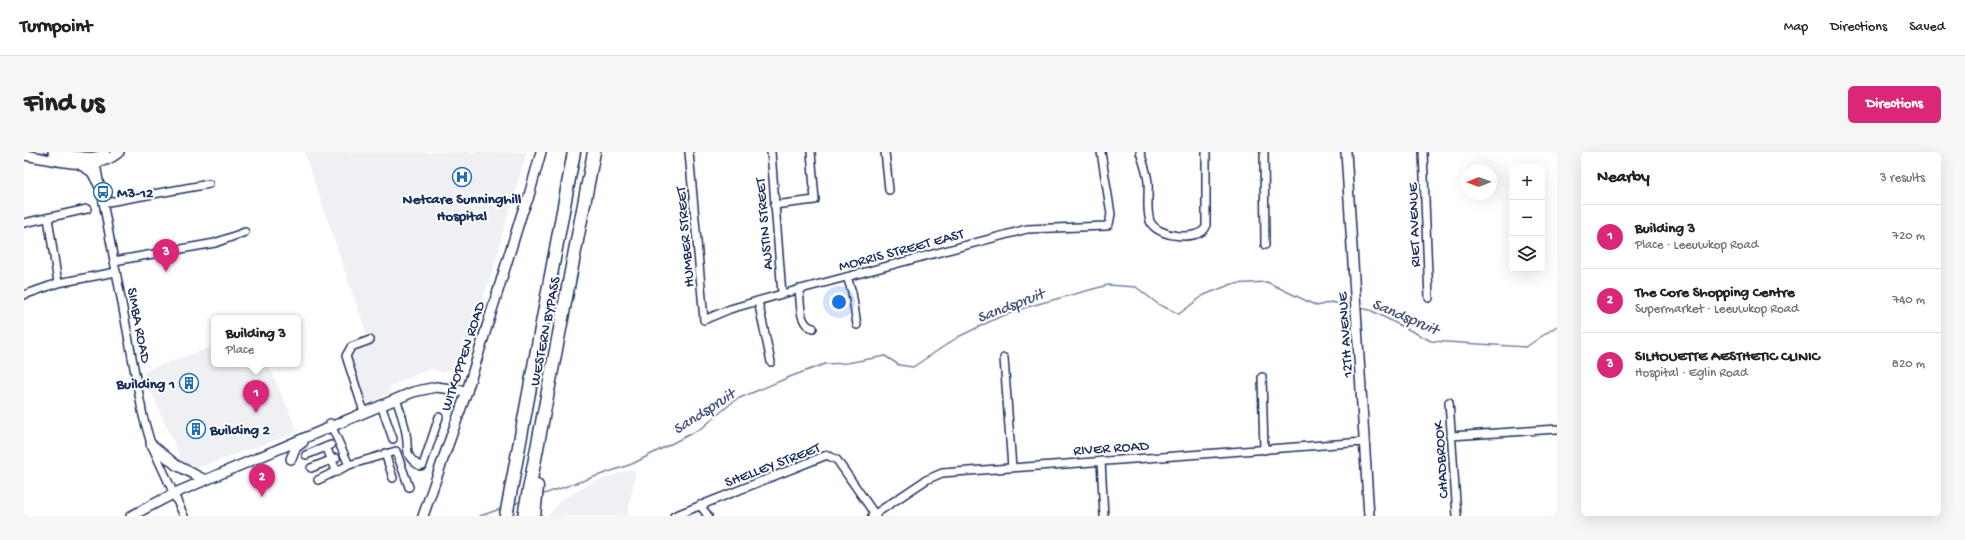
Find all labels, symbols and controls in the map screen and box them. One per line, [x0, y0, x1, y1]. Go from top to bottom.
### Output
text: Turnpoint [20, 16, 92, 39]
text: Map [1784, 19, 1808, 36]
text: Directions [1830, 19, 1887, 36]
text: Saved [1909, 19, 1945, 36]
button: Directions [1848, 86, 1941, 123]
text: Find us [24, 88, 104, 121]
north arrow [1461, 164, 1497, 200]
map controls [1509, 164, 1545, 272]
button: + [1509, 164, 1545, 200]
hospital icon: Netcare Sunninghill Hospital [451, 166, 473, 188]
text: Nearby [1597, 168, 1650, 188]
text: 3 results [1880, 171, 1925, 186]
street label: AUSTIN STREET [752, 176, 778, 271]
bus stop icon: M3-12 [92, 181, 114, 203]
street label: RIET AVENUE [1405, 182, 1425, 267]
street label: HUMBER STREET [673, 184, 699, 288]
place label: M3-12 [117, 185, 154, 203]
place label: Netcare Sunninghill Hospital [403, 191, 522, 226]
button: − [1509, 200, 1545, 236]
text: Building 3 [1635, 220, 1695, 238]
street label: MORRIS STREET EAST [837, 225, 967, 276]
text: 1 [1607, 229, 1613, 244]
text: 720 m [1892, 229, 1925, 244]
button: layers [1509, 236, 1545, 272]
text: Place · Leeuwkop Road [1635, 238, 1758, 253]
pin: 3 [153, 239, 179, 272]
street label: WESTERN BYPASS [527, 275, 565, 388]
text: The Core Shopping Centre [1635, 284, 1795, 302]
water label: Sandspruit [975, 285, 1050, 329]
street label: SIMBA ROAD [122, 286, 154, 365]
street label: 12TH AVENUE [1334, 291, 1358, 379]
your location [829, 292, 849, 312]
text: 2 [1607, 293, 1613, 308]
text: 740 m [1892, 293, 1925, 308]
water label: Sandspruit [1369, 296, 1443, 342]
street label: WITKOPPEN ROAD [438, 299, 490, 414]
text: Supermarket · Leeuwkop Road [1635, 302, 1799, 317]
popup [211, 315, 301, 367]
text: Building 3 [226, 325, 286, 343]
text: Place [226, 343, 254, 358]
text: SILHOUETTE AESTHETIC CLINIC [1635, 348, 1820, 366]
text: 3 [1607, 357, 1613, 372]
text: 820 m [1892, 357, 1925, 372]
text: Hospital · Eglin Road [1635, 366, 1748, 381]
building icon: Building 1 [178, 372, 200, 394]
place label: Building 1 [115, 376, 175, 394]
pin: 1 [243, 380, 269, 413]
water label: Sandspruit [670, 385, 742, 440]
building icon: Building 2 [185, 418, 207, 440]
street label: CHADBROOK [1430, 419, 1454, 499]
place label: Building 2 [209, 422, 271, 440]
street label: RIVER ROAD [1073, 437, 1150, 461]
street label: SHELLEY STREET [722, 439, 824, 492]
pin: 2 [249, 464, 275, 497]

